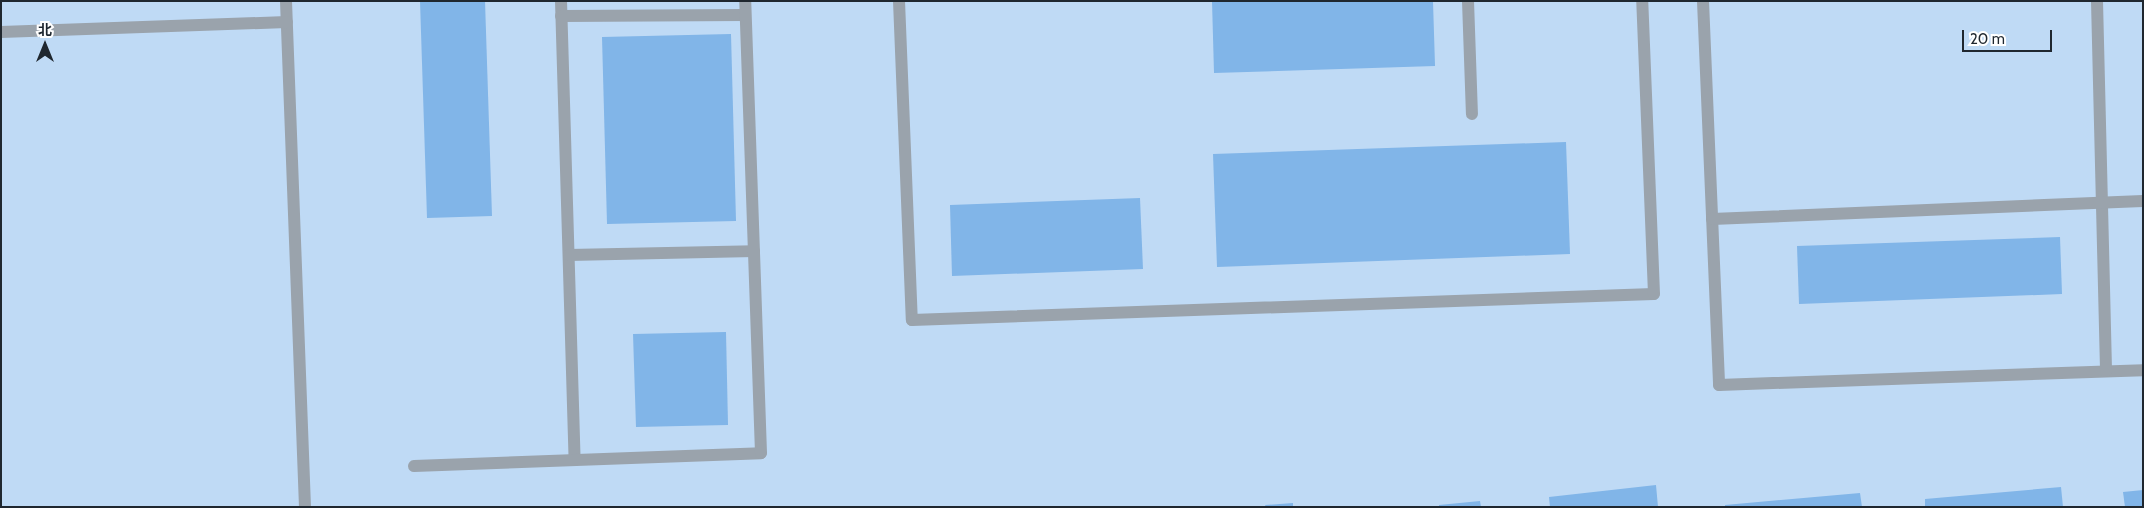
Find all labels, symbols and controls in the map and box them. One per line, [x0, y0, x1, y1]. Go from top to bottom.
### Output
north arrow [20, 20, 70, 70]
scale bar [1964, 20, 2054, 52]
text: 北 [38, 21, 52, 39]
text: 20 m [1970, 30, 2005, 48]

